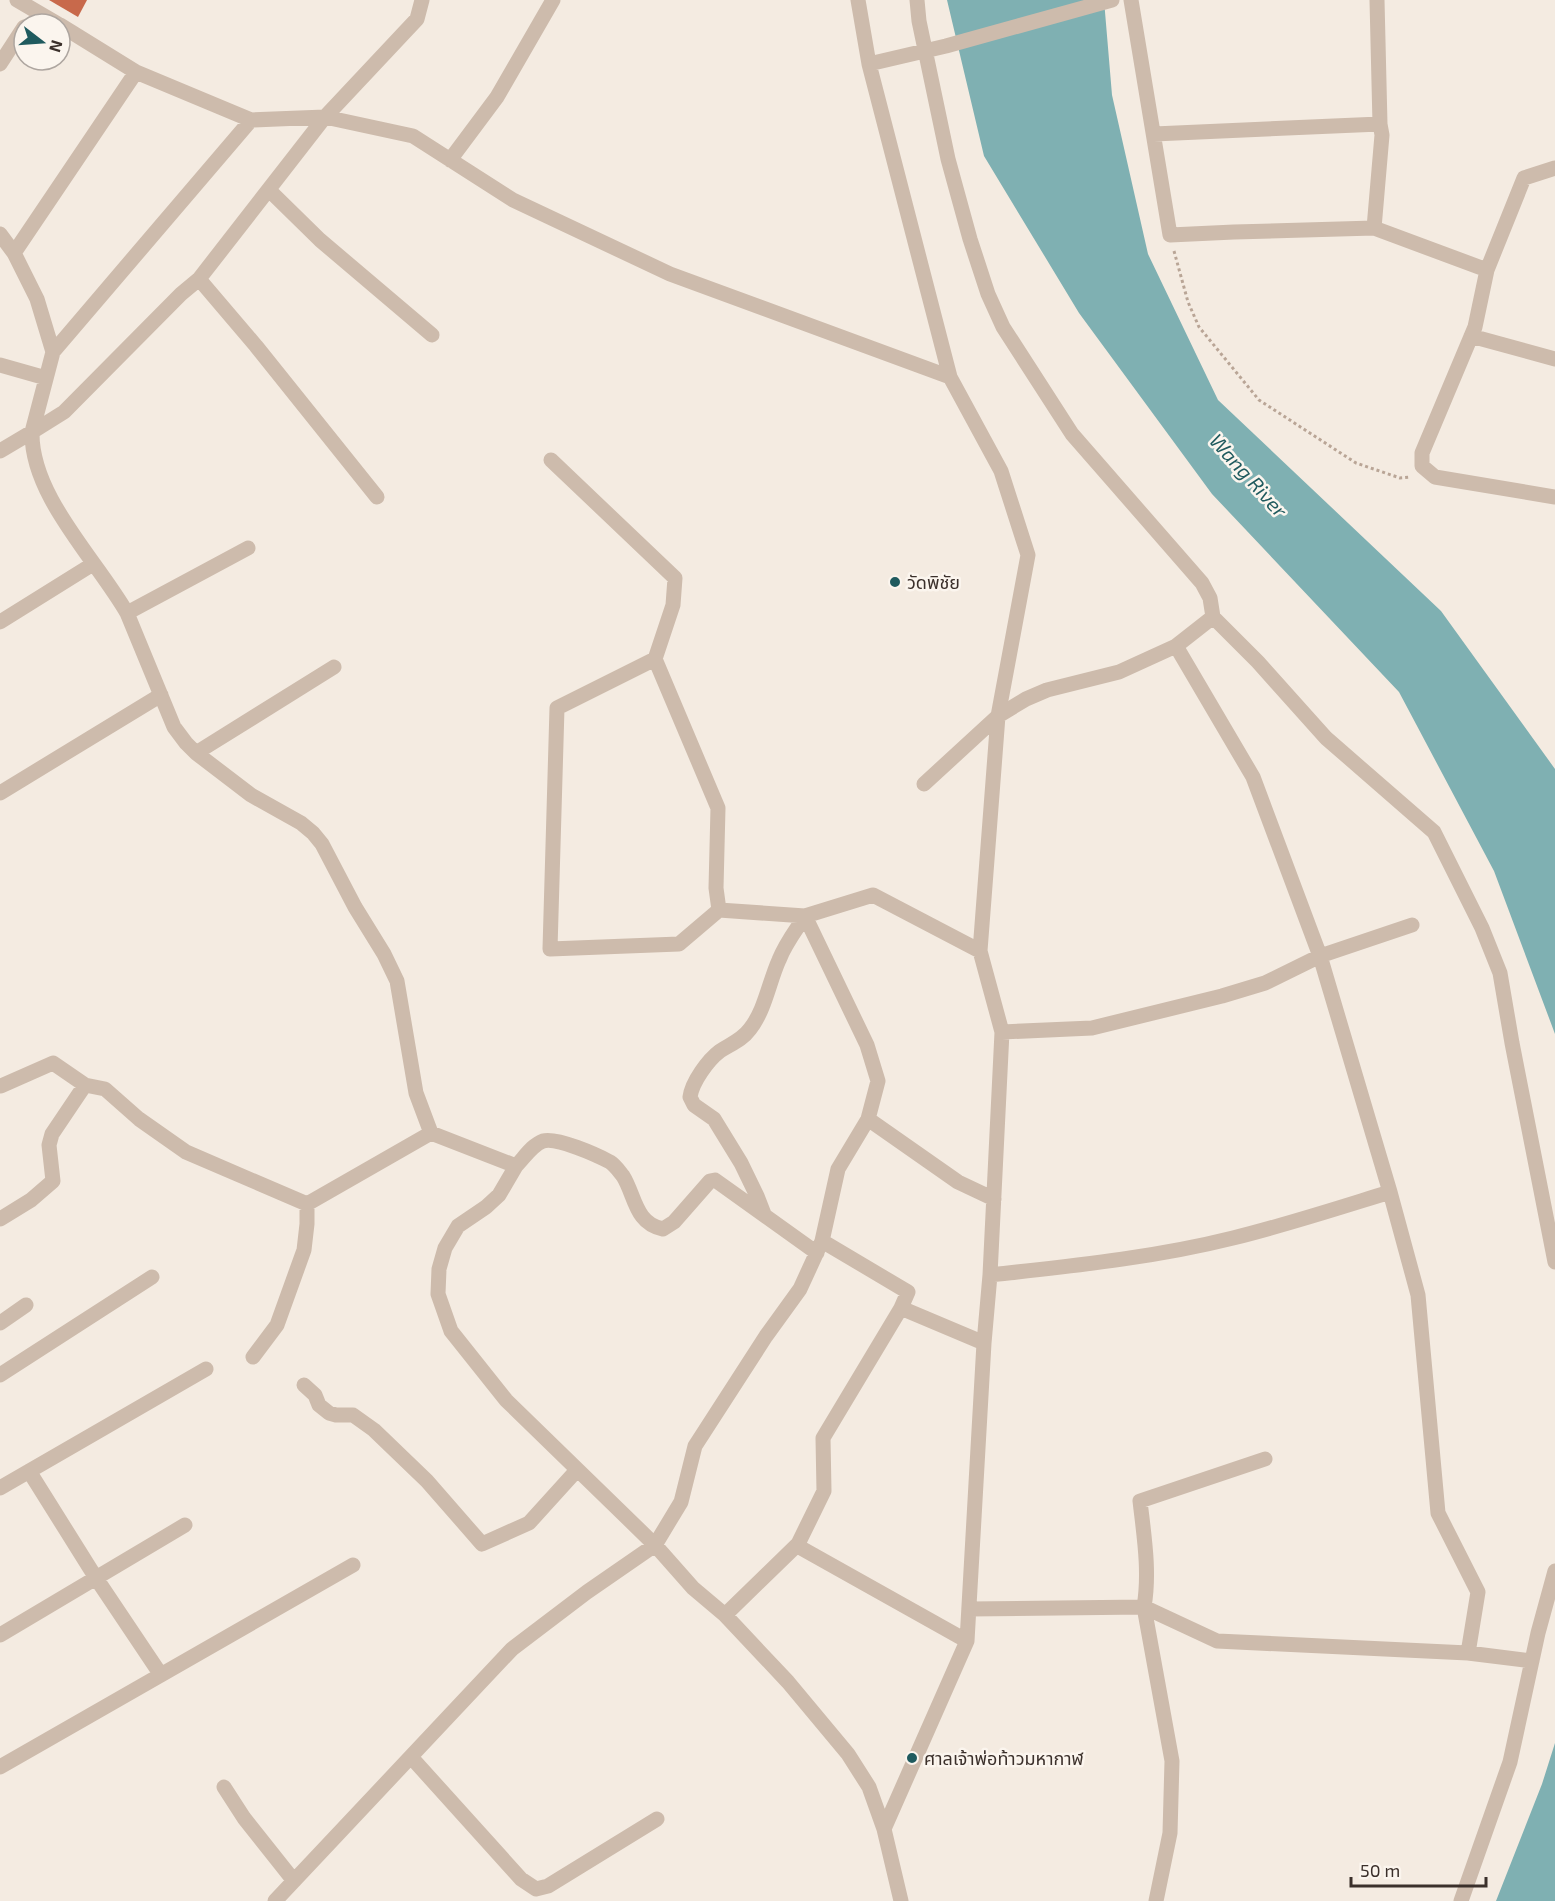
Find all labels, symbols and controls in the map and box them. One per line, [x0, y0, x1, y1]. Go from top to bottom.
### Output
north arrow [12, 12, 72, 72]
text: N [46, 38, 68, 55]
water label: Wang River [1205, 428, 1293, 522]
place label: วัดพิชัย [907, 571, 960, 593]
marker: วัดพิชัย [888, 575, 902, 589]
place label: ศาลเจ้าพ่อท้าวมหากาฬ [924, 1747, 1084, 1769]
marker: ศาลเจ้าพ่อท้าวมหากาฬ [905, 1751, 919, 1765]
scale bar [1351, 1850, 1486, 1888]
text: 50 m [1360, 1859, 1400, 1881]

